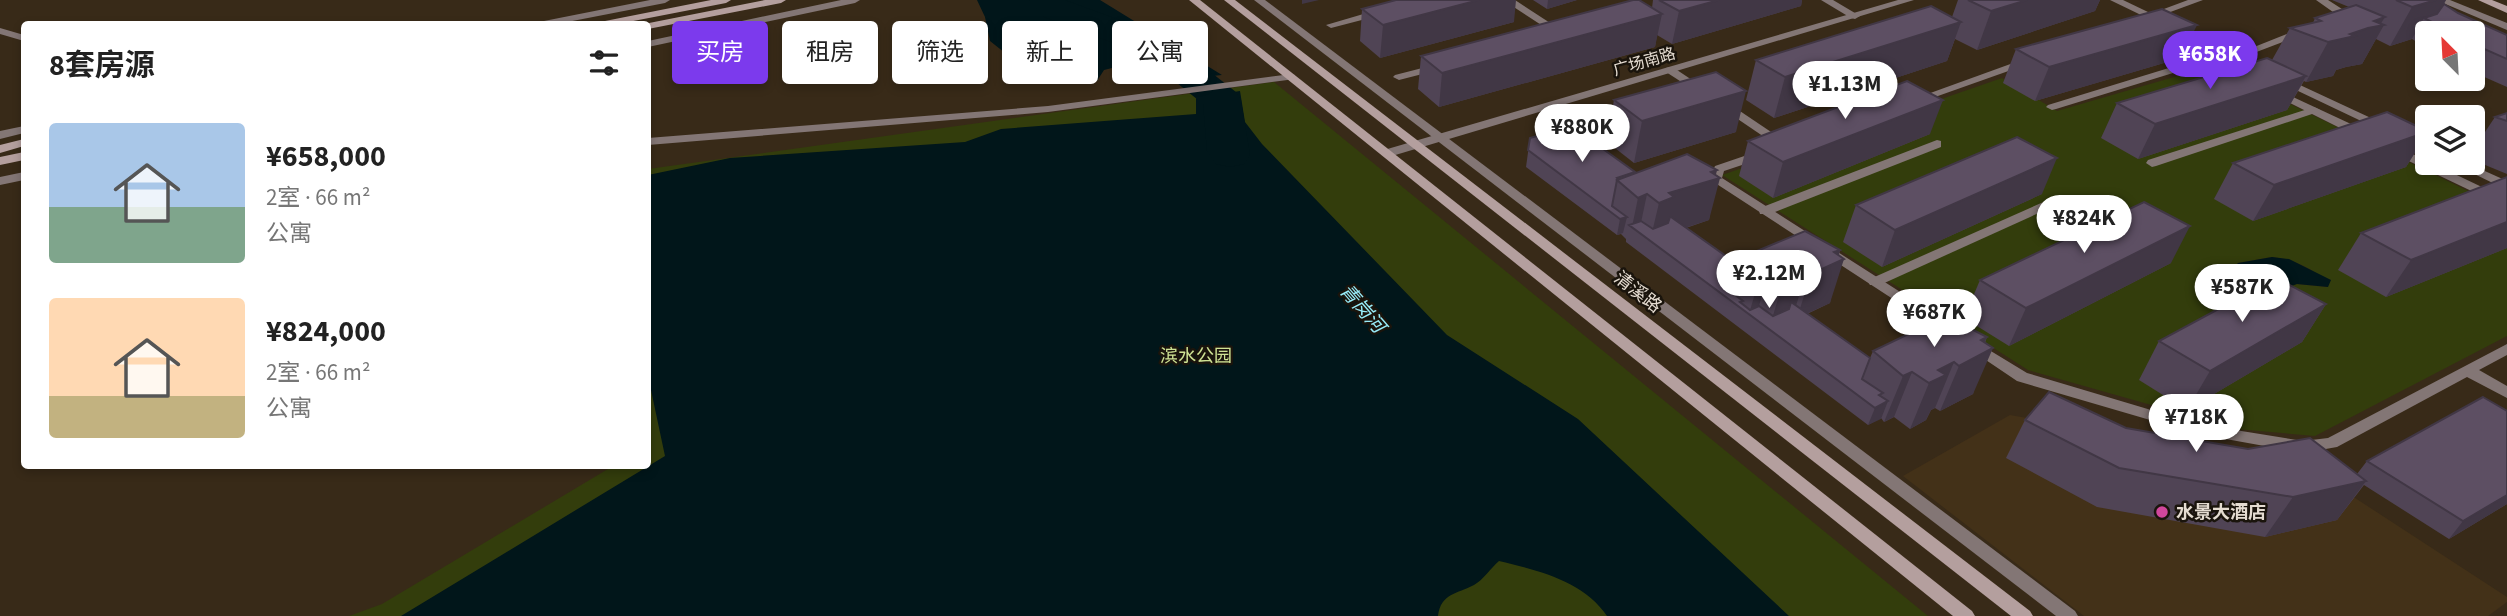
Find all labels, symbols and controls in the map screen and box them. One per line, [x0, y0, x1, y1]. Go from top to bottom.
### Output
chip: 买房 [672, 21, 768, 84]
chip: 租房 [782, 21, 878, 84]
chip: 筛选 [892, 21, 988, 84]
chip: 新上 [1002, 21, 1098, 84]
chip: 公寓 [1112, 21, 1208, 84]
north arrow [2415, 21, 2485, 91]
map controls [2415, 21, 2485, 175]
pin: ¥658K [2161, 32, 2259, 91]
text: ¥658K [2179, 37, 2241, 70]
street label: 广场南路 [1610, 43, 1678, 81]
text: 8套房源 [49, 44, 155, 87]
icon: filters [585, 44, 623, 82]
pin: ¥1.13M [1788, 61, 1902, 121]
text: ¥1.13M [1808, 67, 1882, 100]
pin: ¥880K [1533, 104, 1631, 164]
button: layers [2415, 105, 2485, 175]
text: ¥880K [1551, 110, 1613, 143]
text: ¥658,000 [266, 135, 386, 178]
icon: home [105, 151, 189, 235]
text: 2室 · 66 m² [266, 181, 370, 214]
pin: ¥824K [2035, 196, 2133, 255]
text: ¥824K [2053, 201, 2115, 234]
text: 公寓 [266, 217, 312, 250]
pin: ¥2.12M [1712, 250, 1826, 310]
text: ¥2.12M [1732, 256, 1806, 289]
pin: ¥587K [2193, 264, 2291, 324]
street label: 清溪路 [1609, 266, 1667, 319]
text: ¥587K [2211, 270, 2273, 303]
water label: 青岗河 [1333, 279, 1393, 342]
pin: ¥687K [1885, 290, 1983, 349]
text: ¥687K [1903, 295, 1965, 328]
text: ¥824,000 [266, 310, 386, 353]
icon: home [105, 326, 189, 410]
park label: 滨水公园 [1160, 344, 1232, 369]
text: 2室 · 66 m² [266, 356, 370, 389]
text: 公寓 [266, 392, 312, 425]
pin: ¥718K [2147, 394, 2245, 454]
text: ¥718K [2165, 400, 2227, 433]
place label: 水景大酒店 [2176, 500, 2266, 525]
marker: 水景大酒店 [2154, 504, 2170, 520]

